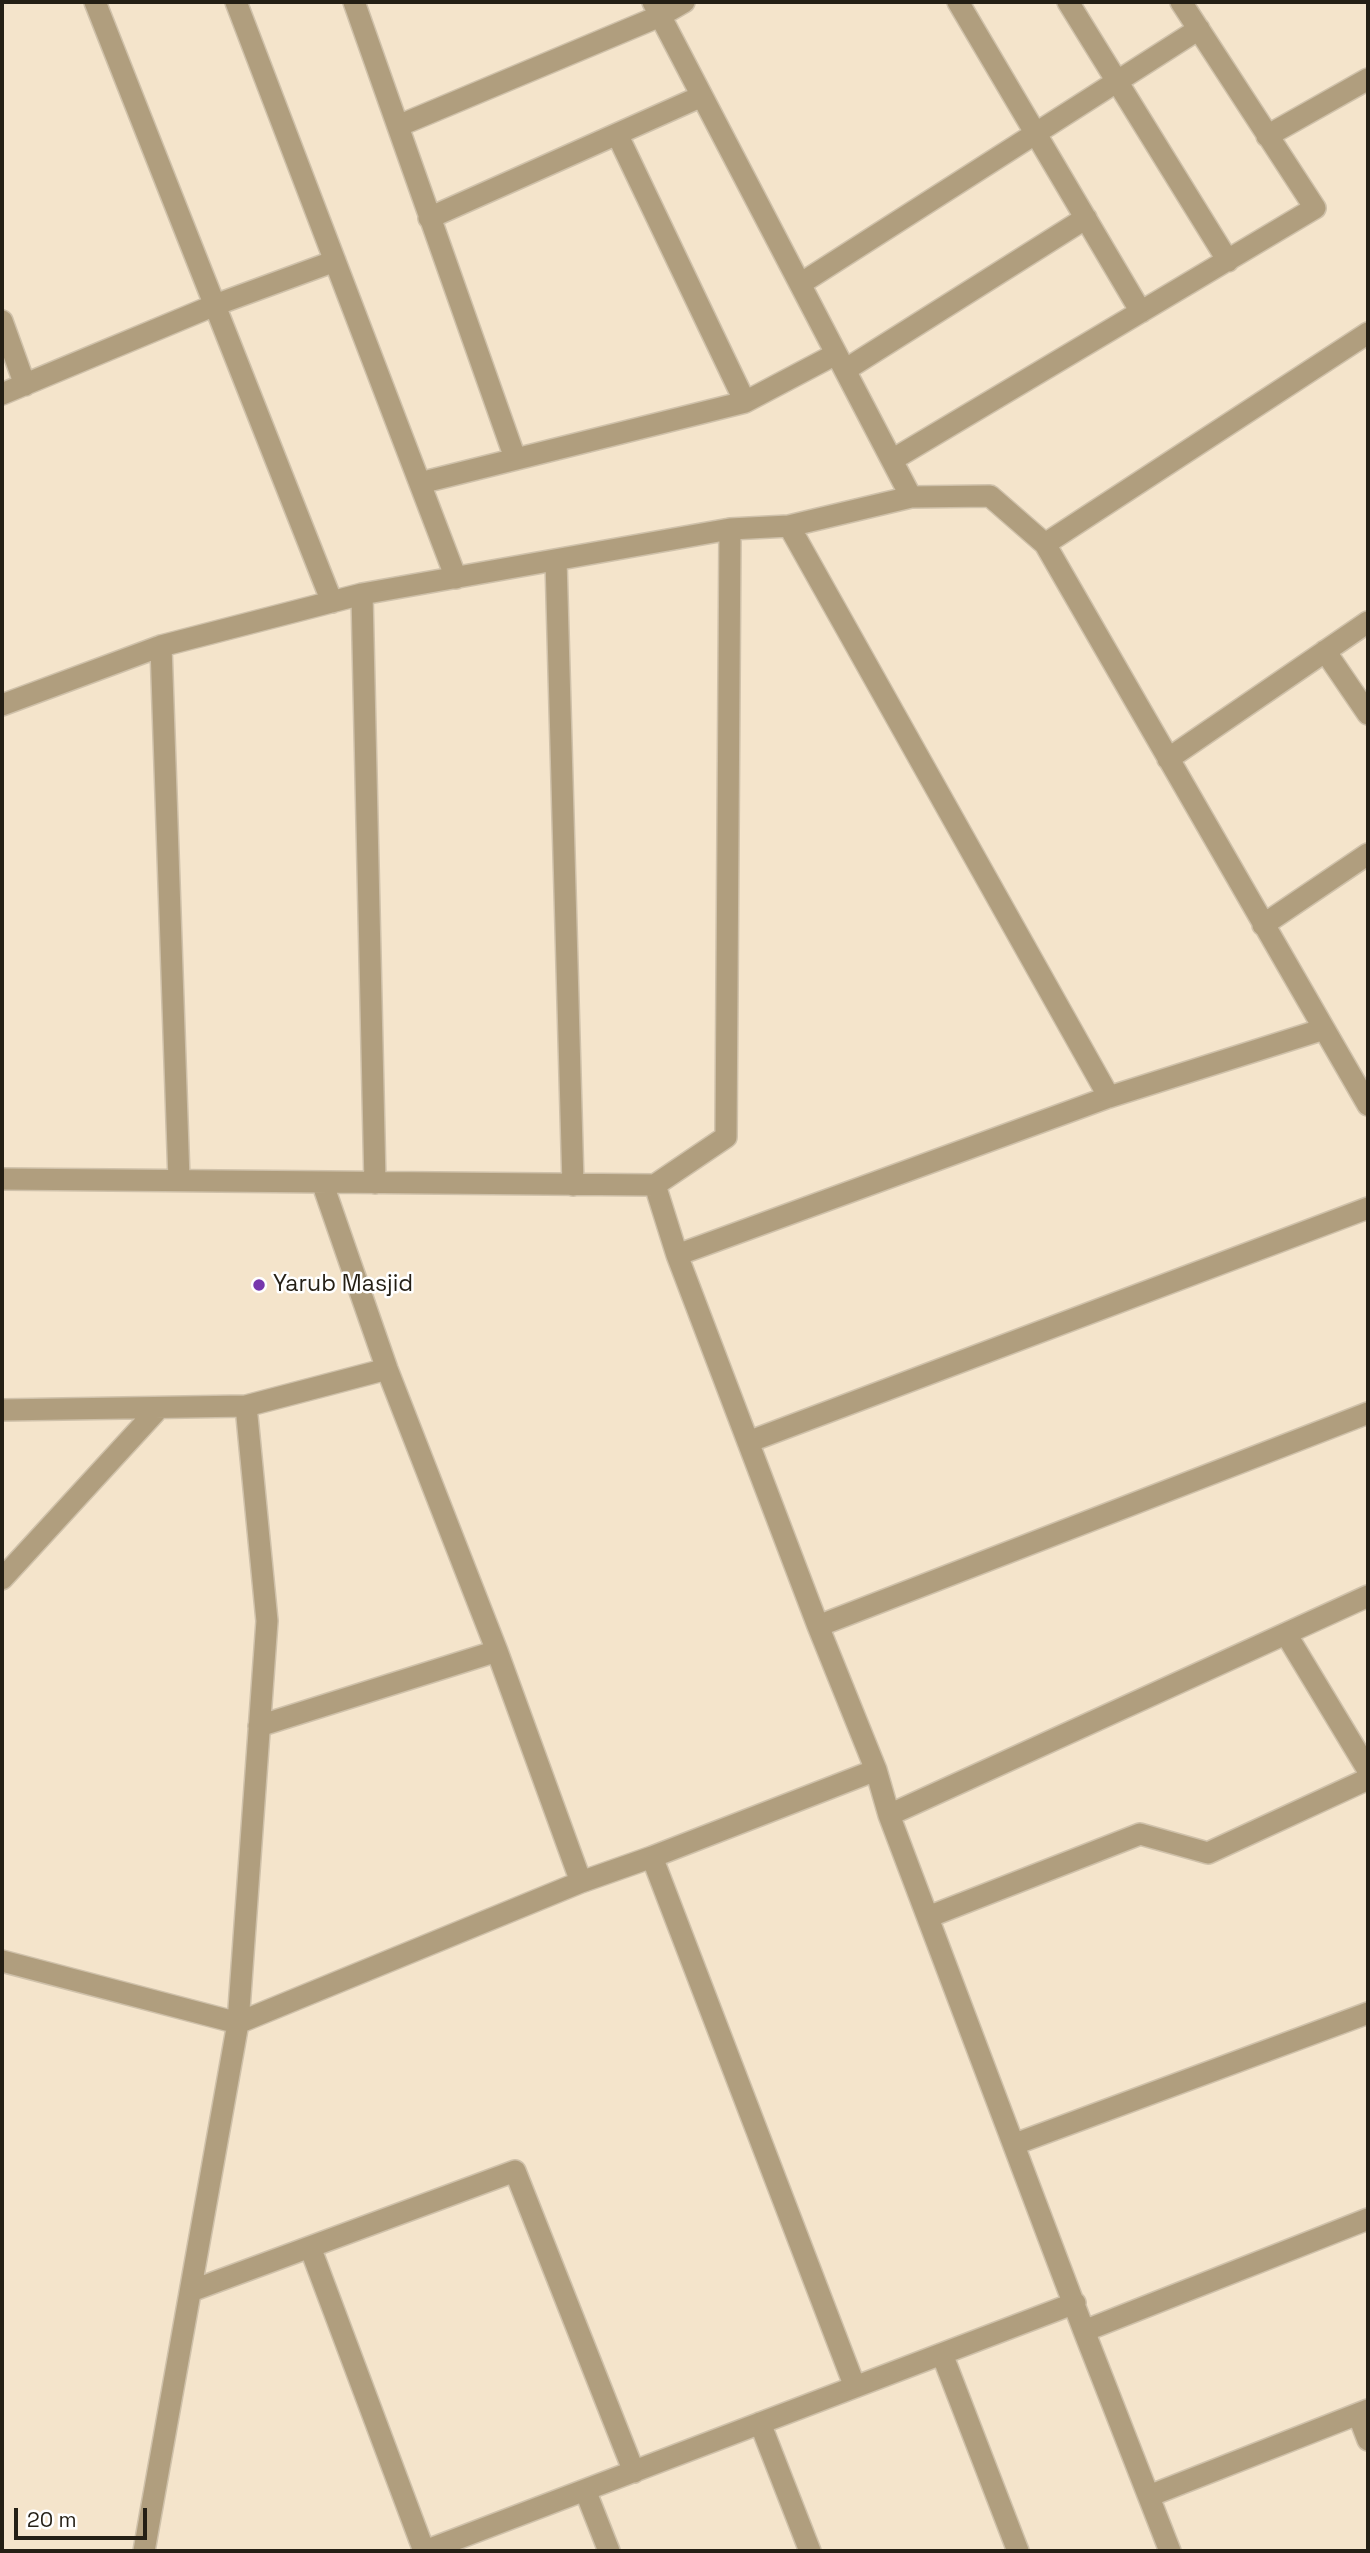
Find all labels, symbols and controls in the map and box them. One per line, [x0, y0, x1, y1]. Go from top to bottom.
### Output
place label: Yarub Masjid [273, 1271, 413, 1299]
marker: Yarub Masjid [251, 1277, 267, 1293]
scale bar [18, 2494, 150, 2538]
text: 20 m [27, 2506, 77, 2533]

